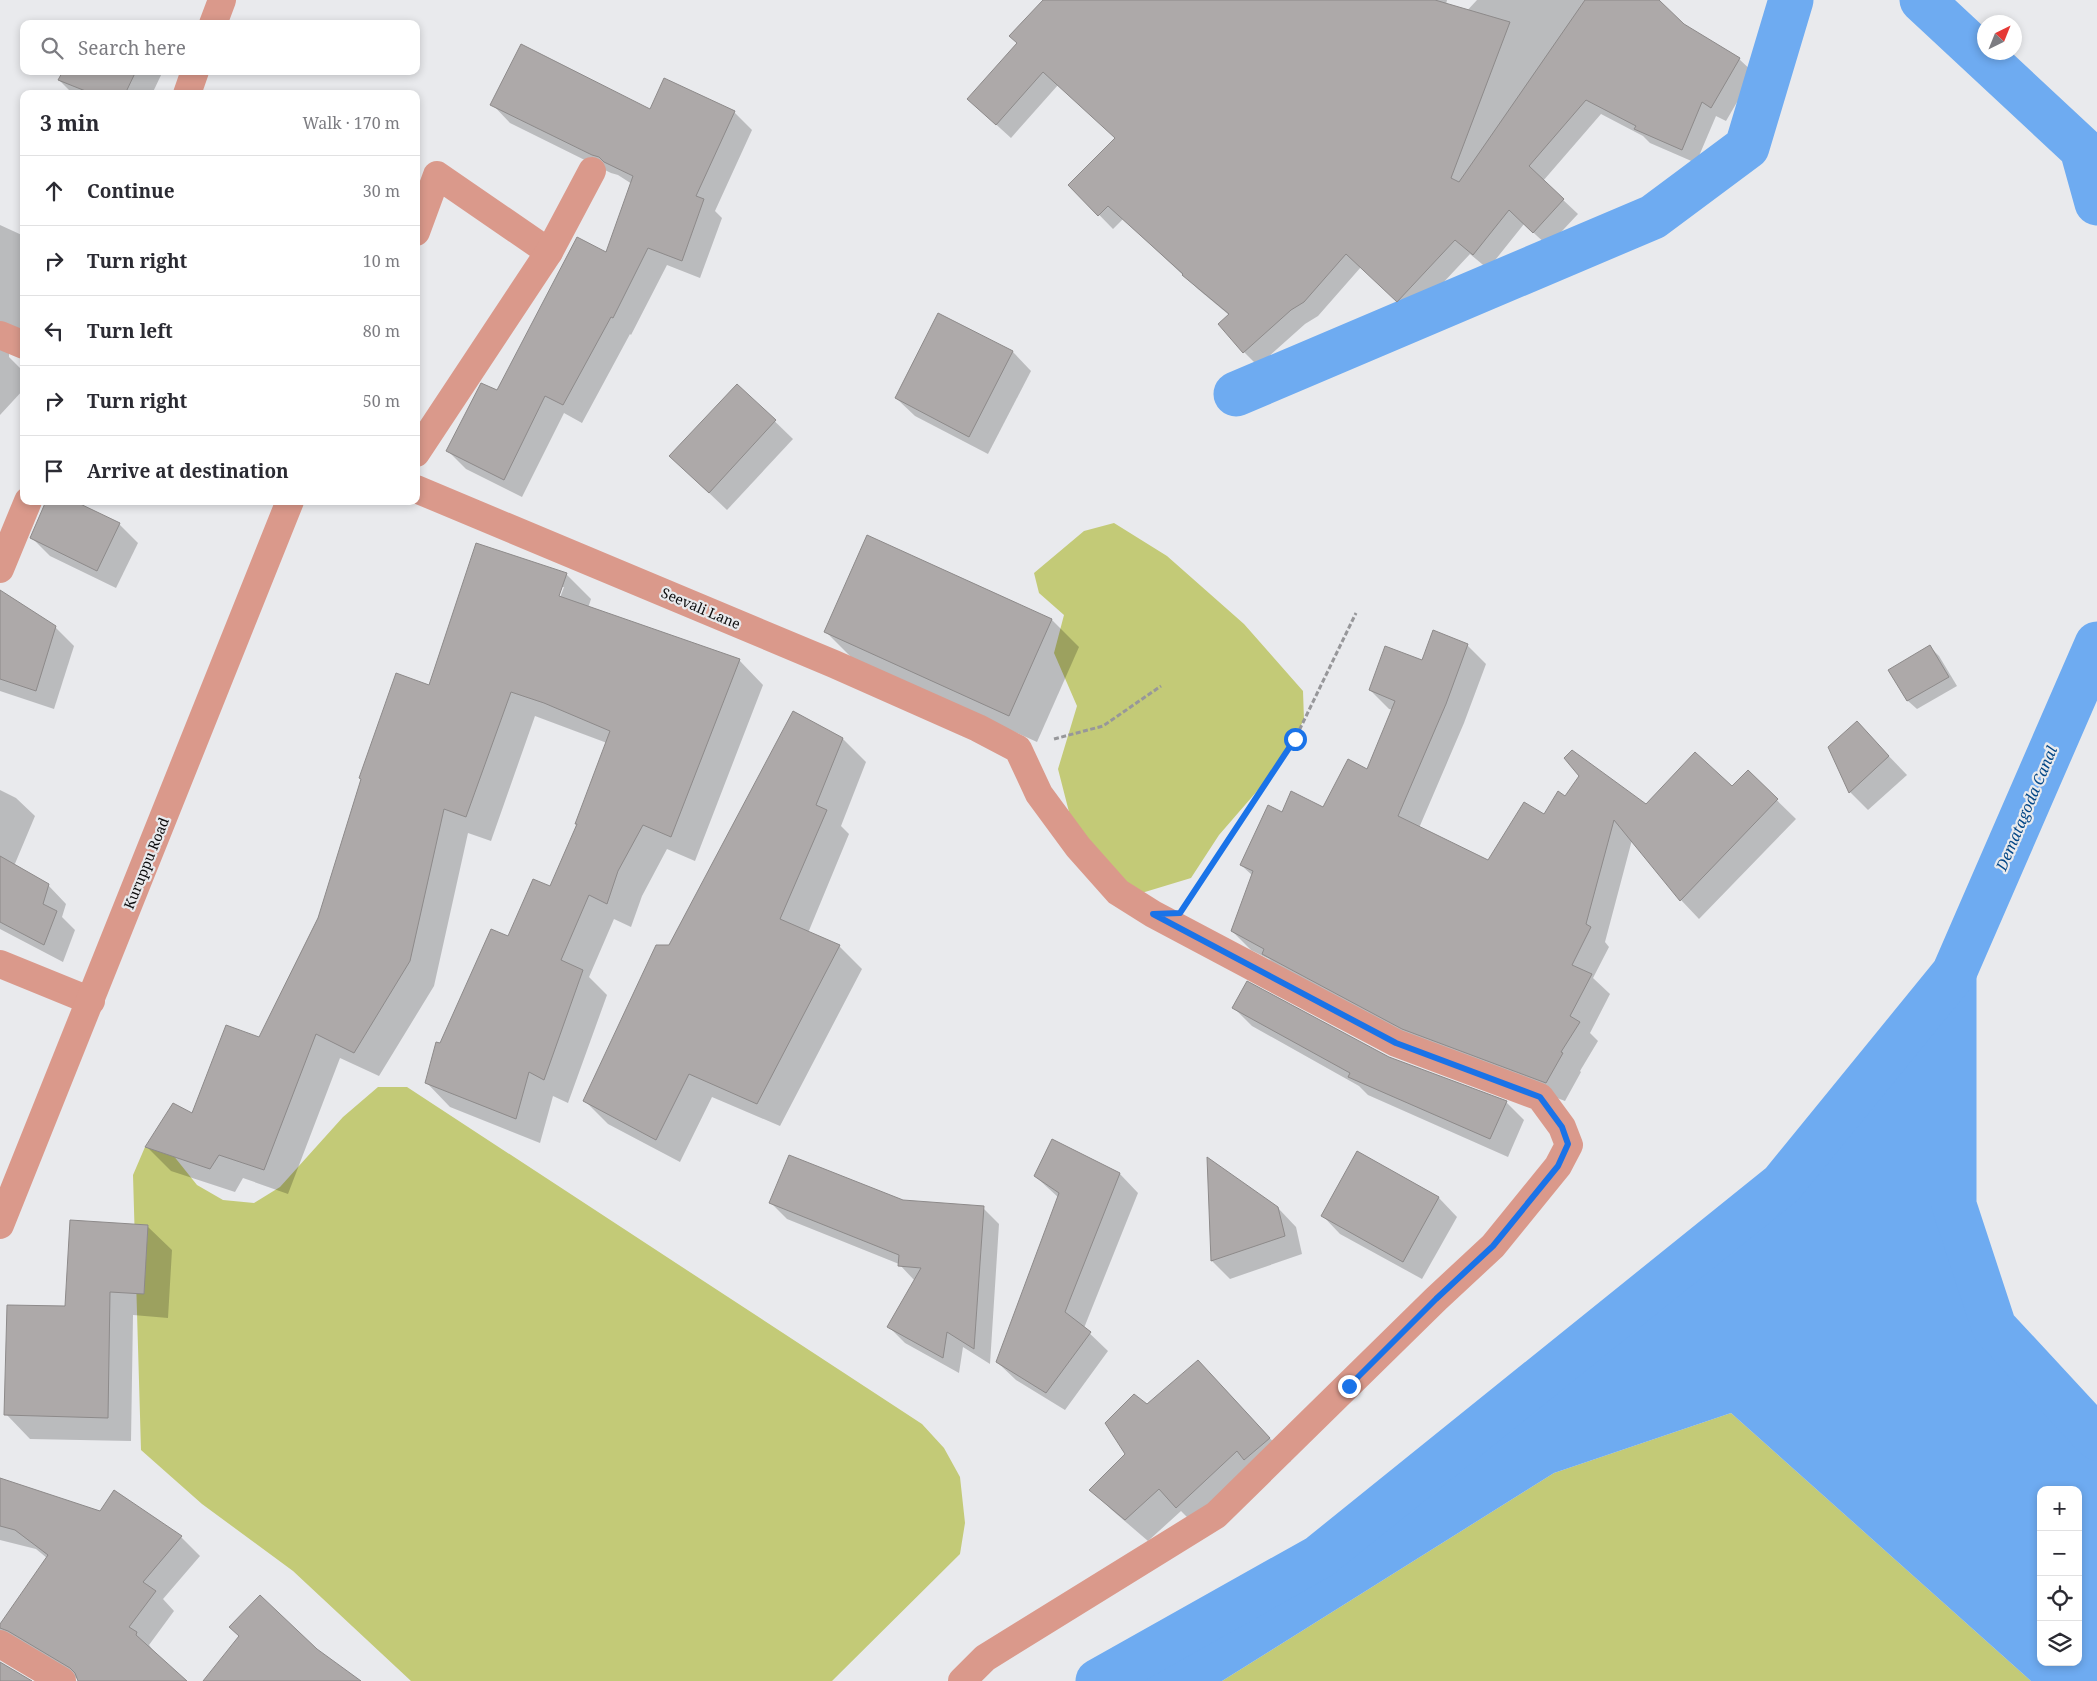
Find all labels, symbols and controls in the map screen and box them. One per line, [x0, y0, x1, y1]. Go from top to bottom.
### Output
north arrow [1977, 15, 2022, 60]
search box [20, 20, 420, 75]
icon: search [38, 34, 66, 62]
text: Search here [78, 35, 186, 61]
text: 3 min [40, 109, 99, 137]
text: Walk · 170 m [303, 112, 400, 134]
icon: ahead [40, 177, 68, 205]
text: Continue [87, 178, 175, 204]
text: 30 m [363, 180, 400, 202]
icon: right [40, 247, 68, 275]
text: Turn right [87, 248, 187, 274]
text: 10 m [363, 250, 400, 272]
icon: left [40, 317, 68, 345]
text: Turn left [87, 318, 173, 344]
text: 80 m [363, 320, 400, 342]
icon: right [40, 387, 68, 415]
text: Turn right [87, 388, 187, 414]
text: 50 m [363, 390, 400, 412]
icon: arrive [40, 457, 68, 485]
text: Arrive at destination [87, 458, 289, 484]
street label: Seevali Lane [659, 583, 743, 633]
route start [1284, 728, 1307, 751]
water label: Dematagoda Canal [1990, 742, 2061, 874]
street label: Kuruppu Road [119, 814, 173, 912]
route end [1338, 1375, 1361, 1398]
map controls [2037, 1486, 2082, 1666]
button: + [2037, 1486, 2082, 1531]
button: − [2037, 1531, 2082, 1576]
button: locate [2037, 1576, 2082, 1621]
button: layers [2037, 1621, 2082, 1666]

